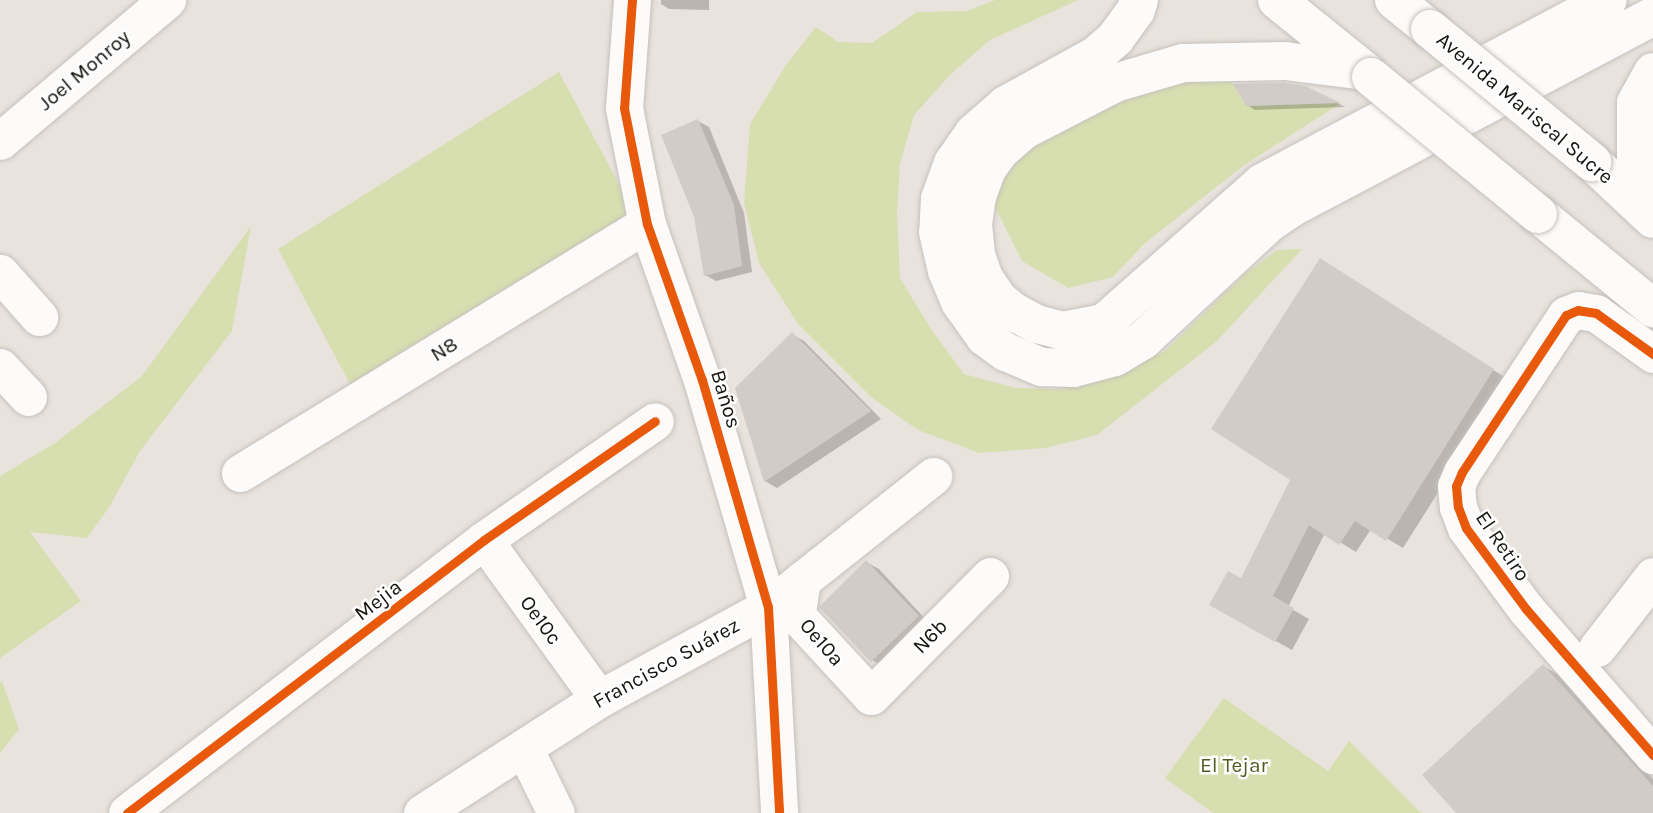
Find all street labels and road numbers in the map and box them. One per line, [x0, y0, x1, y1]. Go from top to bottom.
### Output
street label: Joel Monroy [33, 24, 135, 116]
street label: Avenida Mariscal Sucre [1431, 27, 1619, 189]
street label: N8 [426, 331, 462, 367]
street label: Baños [705, 367, 747, 431]
street label: El Retiro [1470, 506, 1536, 586]
street label: Mejia [349, 574, 407, 626]
street label: Oe10c [515, 591, 567, 649]
street label: Francisco Suárez [588, 612, 744, 714]
street label: Oe10a [794, 613, 850, 671]
street label: N6b [907, 613, 953, 659]

